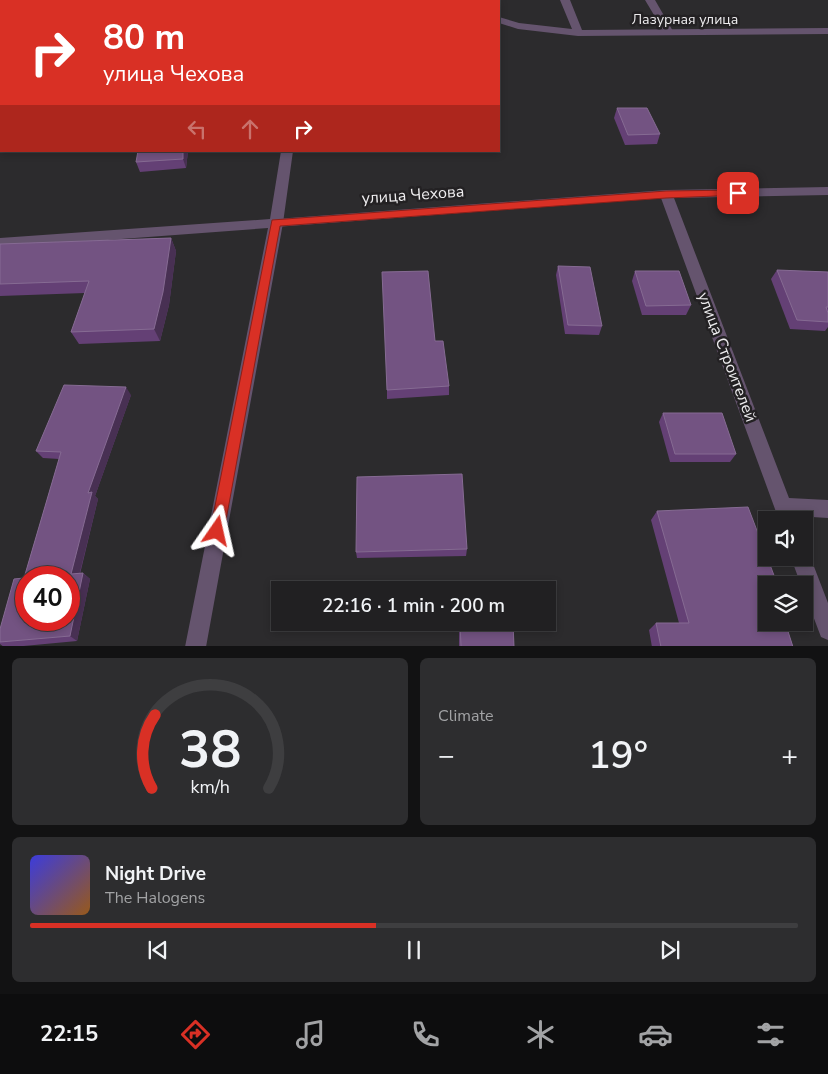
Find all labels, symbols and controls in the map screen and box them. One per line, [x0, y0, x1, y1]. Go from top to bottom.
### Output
street label: Лазурная улица [632, 10, 738, 29]
text: 80 m [103, 14, 185, 61]
icon: right [20, 20, 85, 85]
text: улица Чехова [103, 59, 244, 89]
icon: left [183, 115, 211, 143]
icon: ahead [236, 115, 264, 143]
icon: right [289, 115, 317, 143]
pin [717, 172, 759, 214]
icon: arrive [724, 179, 752, 207]
street label: улица Чехова [361, 180, 465, 210]
street label: улица Строителей [692, 289, 762, 425]
position arrow [190, 504, 242, 556]
map controls [758, 511, 813, 631]
button: sound [758, 511, 813, 566]
speed limit sign: 40 [15, 566, 80, 631]
button: layers [758, 576, 813, 631]
text: 22:16 · 1 min · 200 m [322, 593, 505, 619]
text: Climate [438, 705, 493, 727]
text: 38 [179, 714, 241, 785]
text: 19° [588, 730, 648, 781]
text: − [438, 737, 455, 775]
text: + [781, 737, 798, 775]
text: km/h [190, 775, 230, 799]
text: Night Drive [105, 861, 206, 887]
text: The Halogens [105, 887, 205, 909]
icon: previous [144, 936, 172, 964]
icon: pause [400, 936, 428, 964]
icon: next [656, 936, 684, 964]
icon: directions [178, 1017, 213, 1052]
icon: music [293, 1017, 328, 1052]
icon: phone [408, 1017, 443, 1052]
icon: climate [523, 1017, 558, 1052]
icon: car [638, 1017, 673, 1052]
icon: filters [753, 1017, 788, 1052]
text: 22:15 [40, 1019, 98, 1049]

